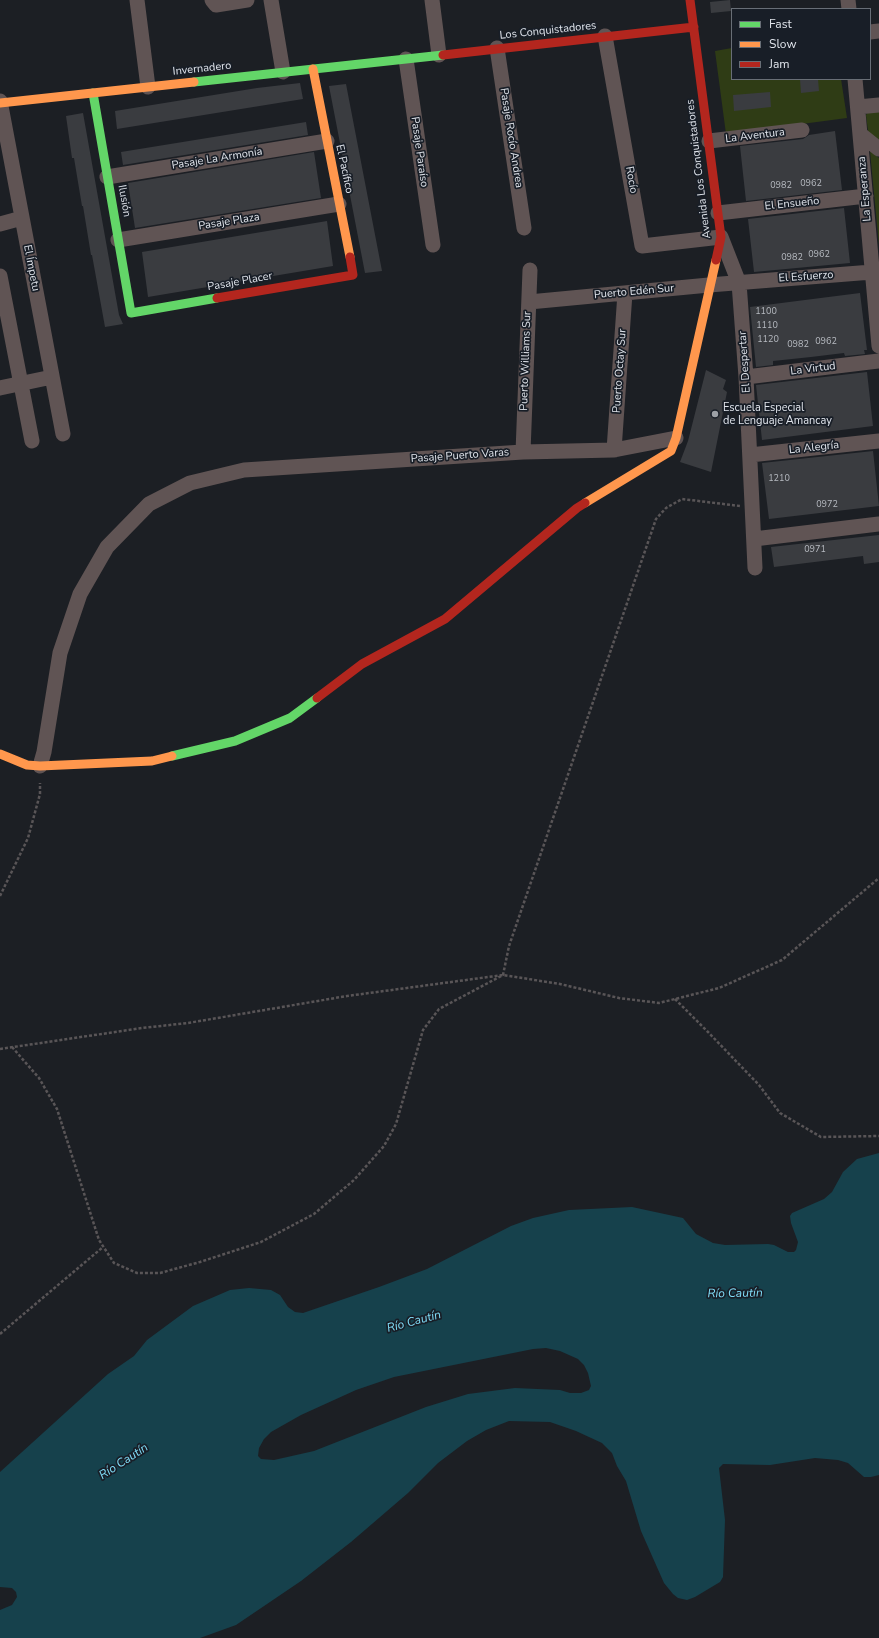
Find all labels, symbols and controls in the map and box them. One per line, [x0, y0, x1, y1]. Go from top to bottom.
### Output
legend [731, 8, 871, 80]
text: Fast [769, 16, 792, 32]
street label: Los Conquistadores [499, 19, 597, 43]
text: Slow [769, 36, 797, 52]
text: Jam [769, 56, 790, 72]
street label: Invernadero [172, 59, 232, 79]
street label: Pasaje Rocío Andrea [497, 87, 525, 189]
street label: Avenida Los Conquistadores [684, 99, 714, 239]
street label: Pasaje Paraíso [408, 116, 430, 188]
street label: La Aventura [725, 126, 785, 146]
street label: El Pacífico [332, 143, 356, 195]
street label: Pasaje La Armonía [171, 145, 263, 173]
street label: La Esperanza [856, 156, 874, 222]
street label: Rocío [622, 166, 640, 194]
house number: 0962 [800, 179, 822, 189]
house number: 0982 [770, 181, 792, 191]
street label: Ilusión [115, 184, 133, 218]
street label: El Ensueño [764, 195, 820, 213]
street label: Pasaje Plaza [197, 211, 261, 233]
street label: El Ímpetu [20, 244, 42, 292]
house number: 0962 [808, 250, 830, 260]
house number: 0982 [781, 253, 803, 263]
street label: El Esfuerzo [778, 269, 834, 285]
street label: Pasaje Placer [206, 270, 274, 294]
street label: Puerto Edén Sur [593, 282, 675, 302]
house number: 1100 [755, 307, 777, 317]
street label: Puerto Williams Sur [518, 311, 534, 411]
house number: 1110 [756, 321, 778, 331]
street label: Puerto Octay Sur [610, 328, 630, 414]
street label: El Despertar [736, 331, 754, 393]
house number: 1120 [757, 335, 779, 345]
house number: 0962 [815, 337, 837, 347]
house number: 0982 [787, 340, 809, 350]
street label: La Virtud [790, 360, 836, 378]
place label: Escuela Especial de Lenguaje Amancay [723, 401, 832, 427]
marker: Escuela Especial de Lenguaje Amancay [710, 409, 720, 419]
street label: La Alegría [788, 439, 840, 457]
street label: Pasaje Puerto Varas [410, 446, 510, 466]
house number: 1210 [768, 474, 790, 484]
house number: 0972 [816, 500, 838, 510]
house number: 0971 [804, 545, 826, 555]
water label: Río Cautín [707, 1286, 763, 1302]
water label: Río Cautín [385, 1308, 443, 1336]
water label: Río Cautín [97, 1441, 151, 1483]

